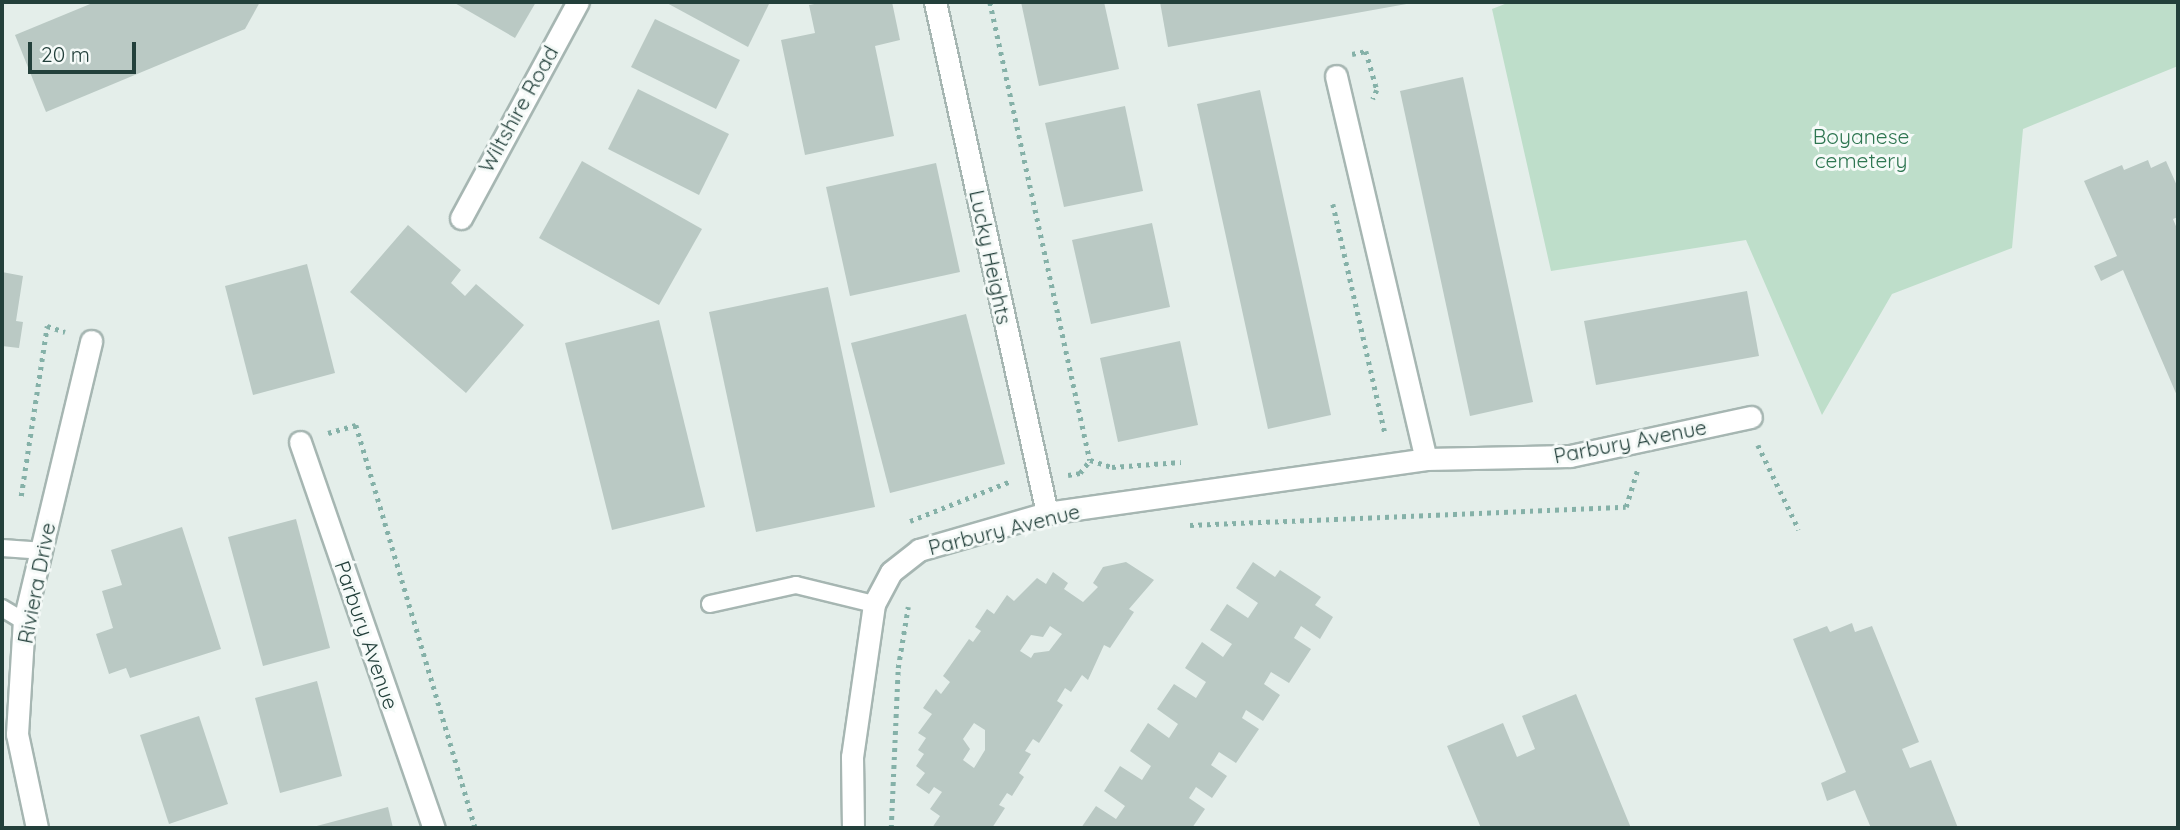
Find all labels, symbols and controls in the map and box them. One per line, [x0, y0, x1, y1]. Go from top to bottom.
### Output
scale bar [32, 28, 140, 72]
text: 20 m [41, 41, 90, 67]
street label: Wiltshire Road [473, 41, 563, 177]
park label: Boyanese cemetery [1813, 123, 1909, 173]
street label: Lucky Heights [964, 187, 1018, 327]
street label: Parbury Avenue [1551, 414, 1709, 468]
street label: Parbury Avenue [926, 498, 1082, 560]
street label: Riviera Drive [12, 520, 60, 646]
street label: Parbury Avenue [330, 557, 404, 713]

